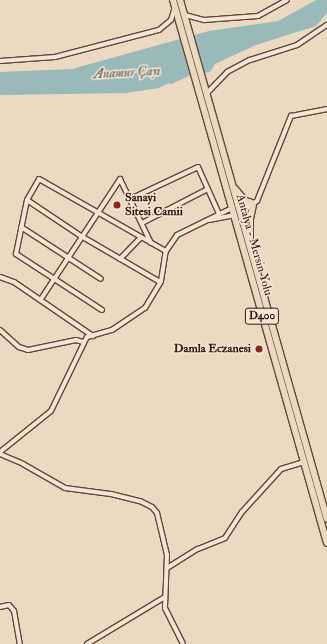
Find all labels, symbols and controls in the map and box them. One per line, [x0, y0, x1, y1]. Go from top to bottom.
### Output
water label: Anamur Çayı [93, 63, 161, 83]
place label: Sanayi Sitesi Camii [125, 191, 183, 219]
street label: Antalya - Mersin Yolu [233, 193, 275, 297]
marker: Sanayi Sitesi Camii [112, 200, 122, 210]
road number: D400 [244, 307, 280, 325]
place label: Damla Eczanesi [174, 342, 251, 356]
marker: Damla Eczanesi [254, 344, 264, 354]

